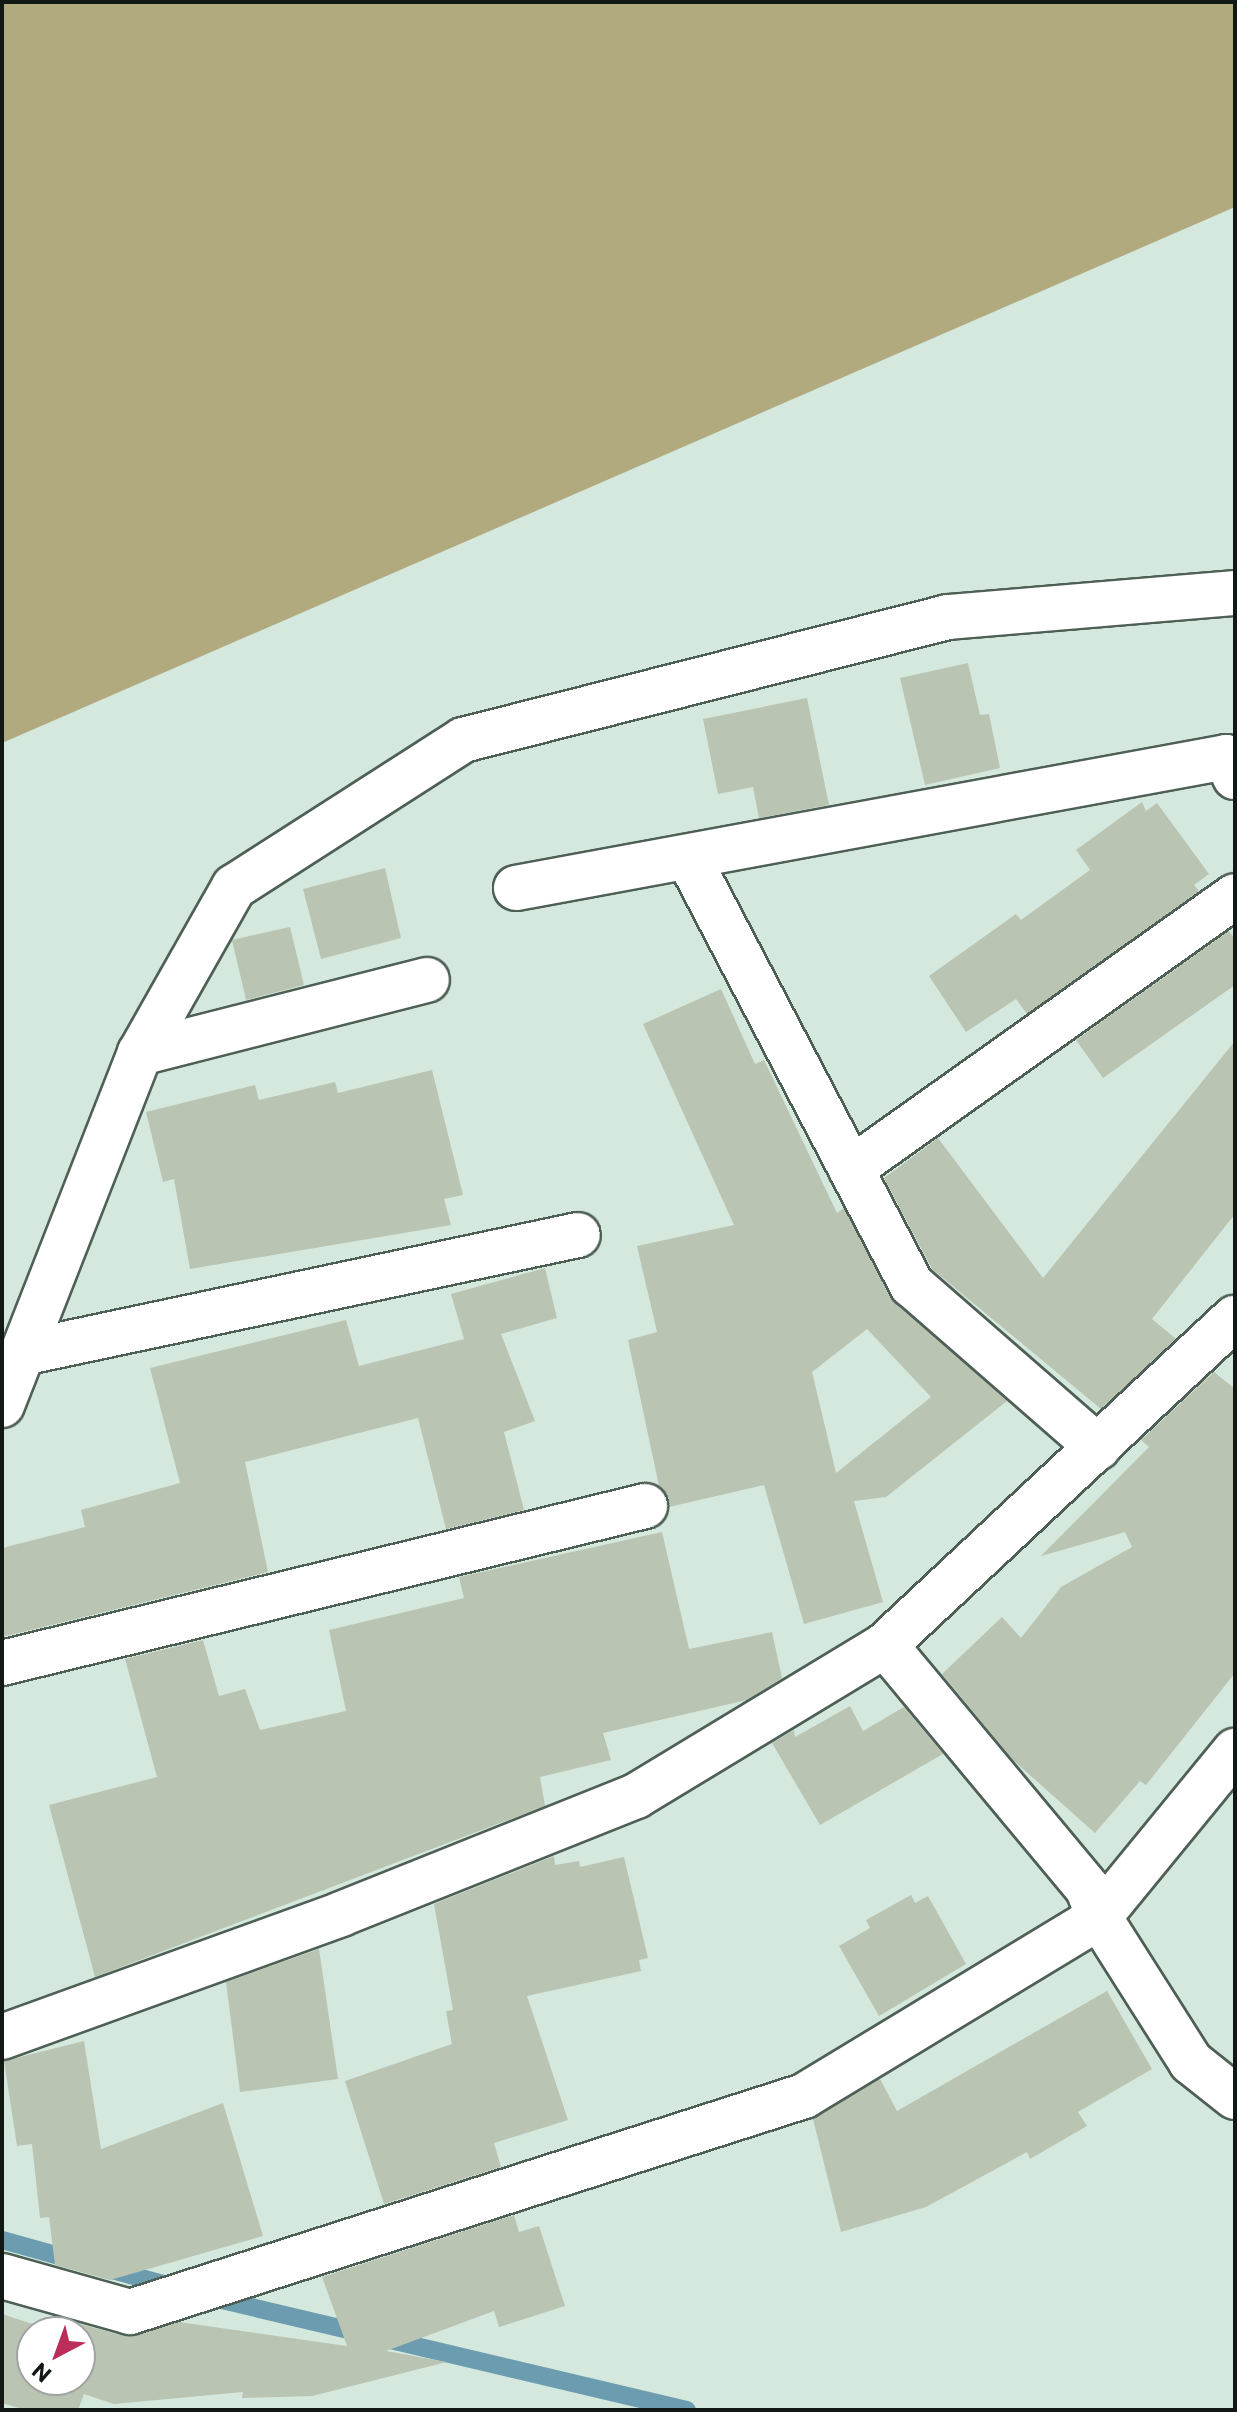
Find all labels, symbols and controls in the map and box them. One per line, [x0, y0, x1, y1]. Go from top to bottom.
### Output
north arrow [16, 2316, 96, 2396]
text: N [26, 2357, 56, 2389]

